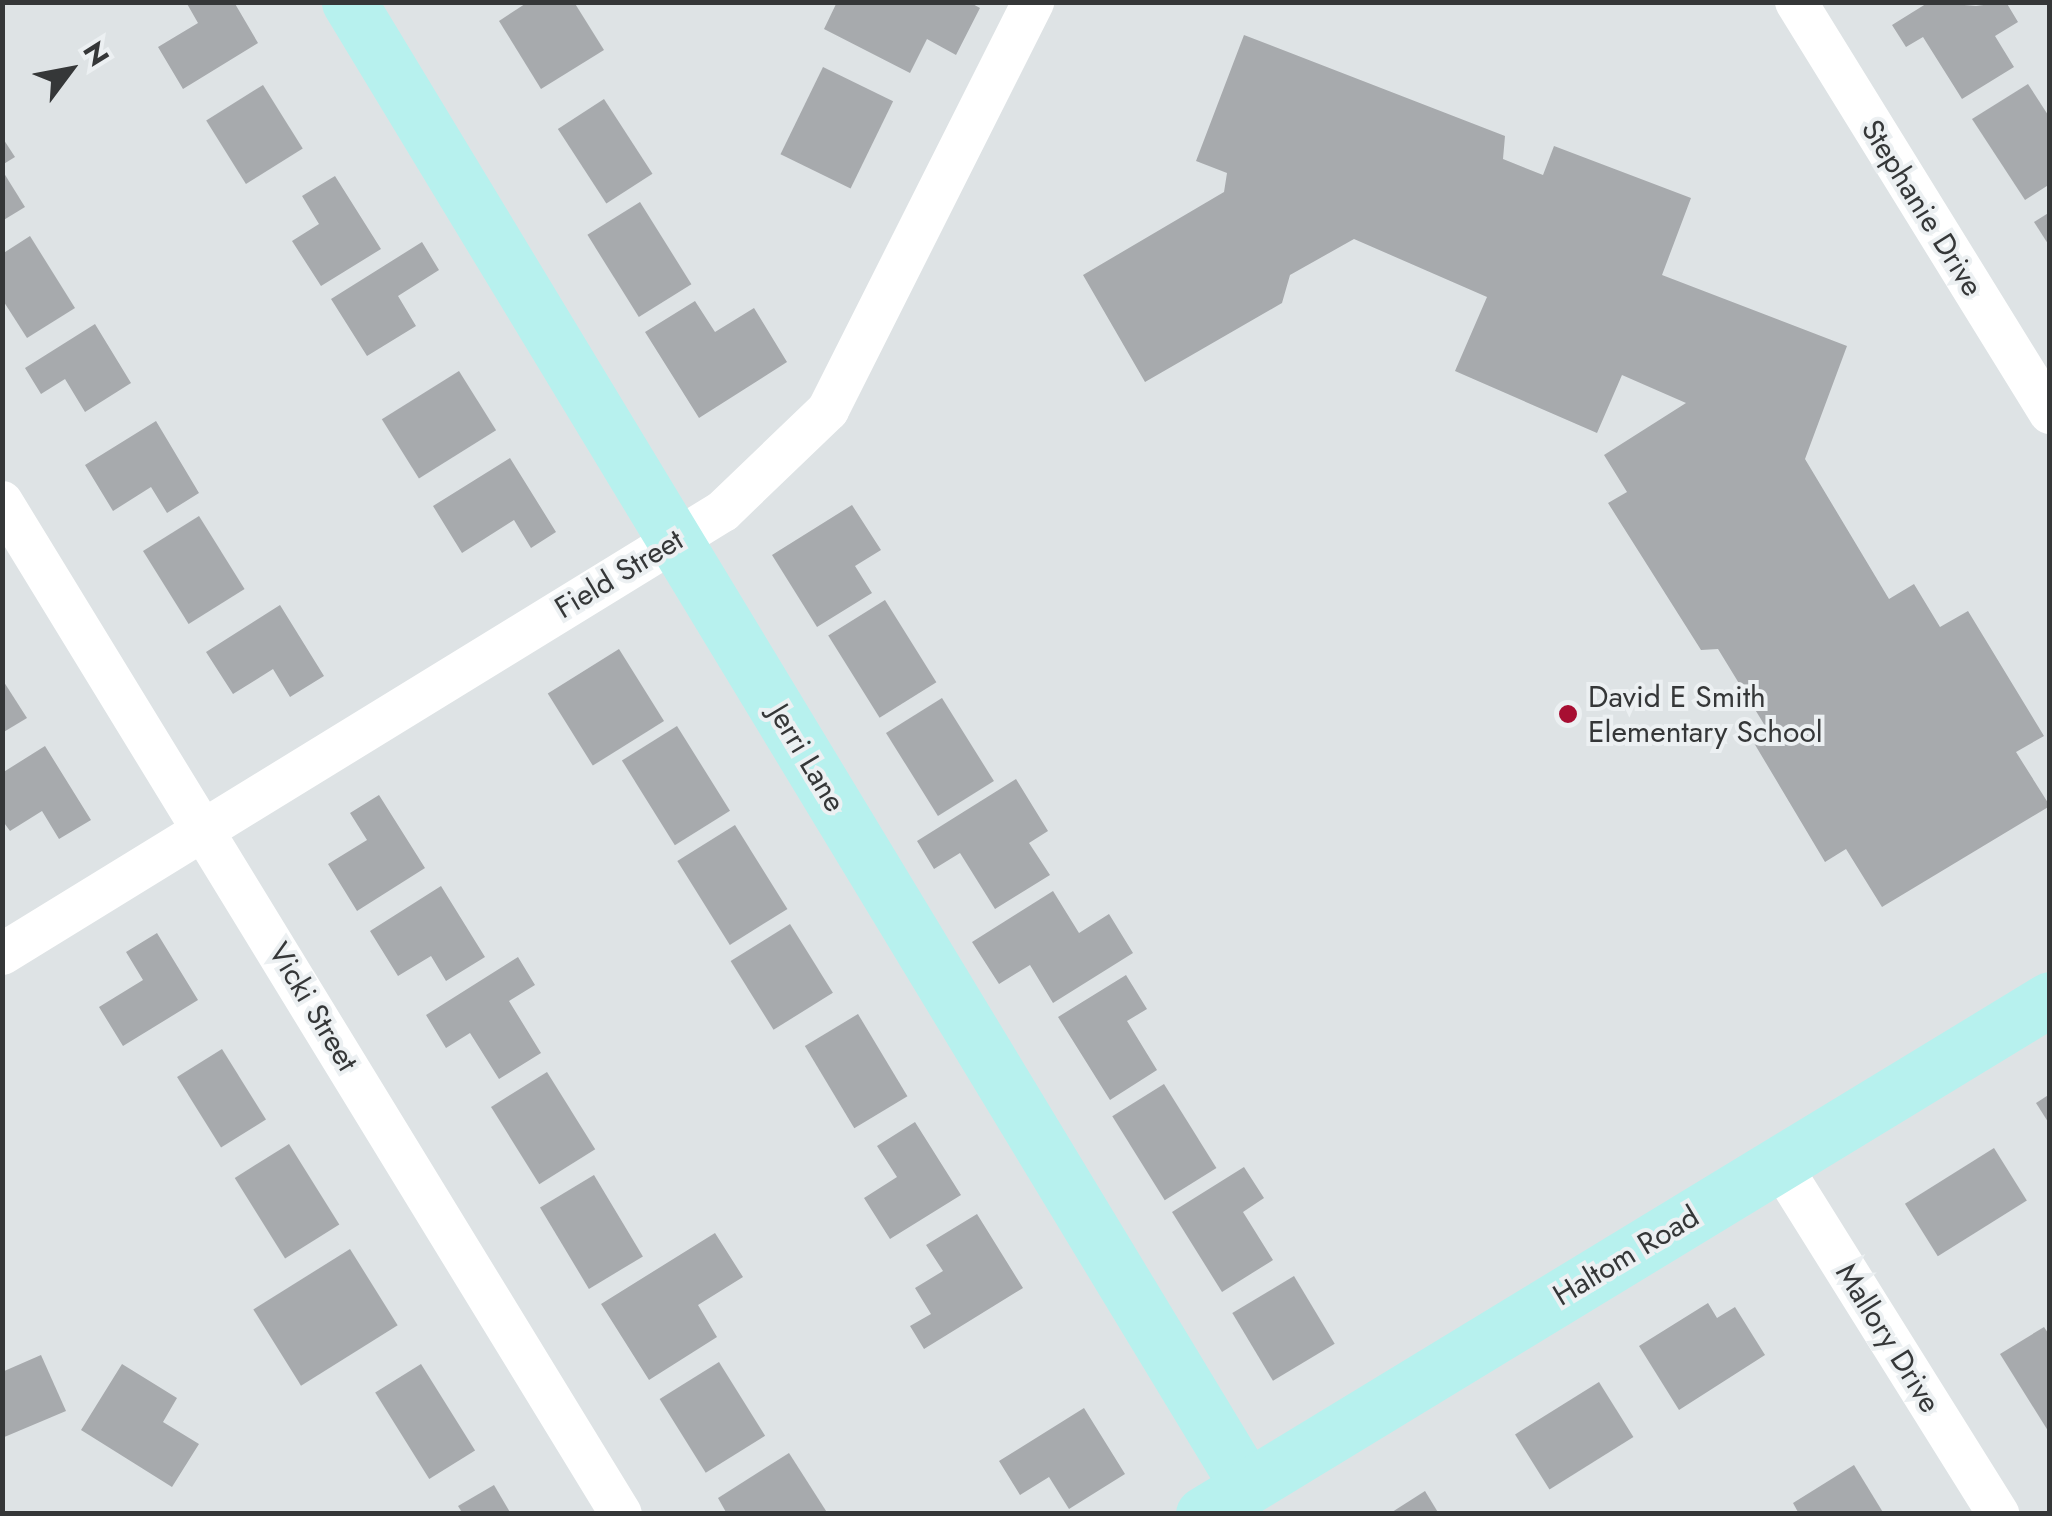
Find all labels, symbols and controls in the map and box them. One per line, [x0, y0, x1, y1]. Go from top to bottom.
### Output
north arrow [20, 20, 120, 120]
text: N [73, 34, 119, 74]
street label: Stephanie Drive [1853, 113, 1991, 303]
street label: Field Street [549, 522, 689, 626]
place label: David E Smith Elementary School [1588, 679, 1823, 750]
street label: Jerri Lane [761, 698, 853, 818]
marker: David E Smith Elementary School [1557, 703, 1579, 725]
street label: Vicki Street [261, 936, 365, 1078]
street label: Haltom Road [1547, 1198, 1705, 1314]
street label: Mallory Drive [1828, 1257, 1948, 1419]

